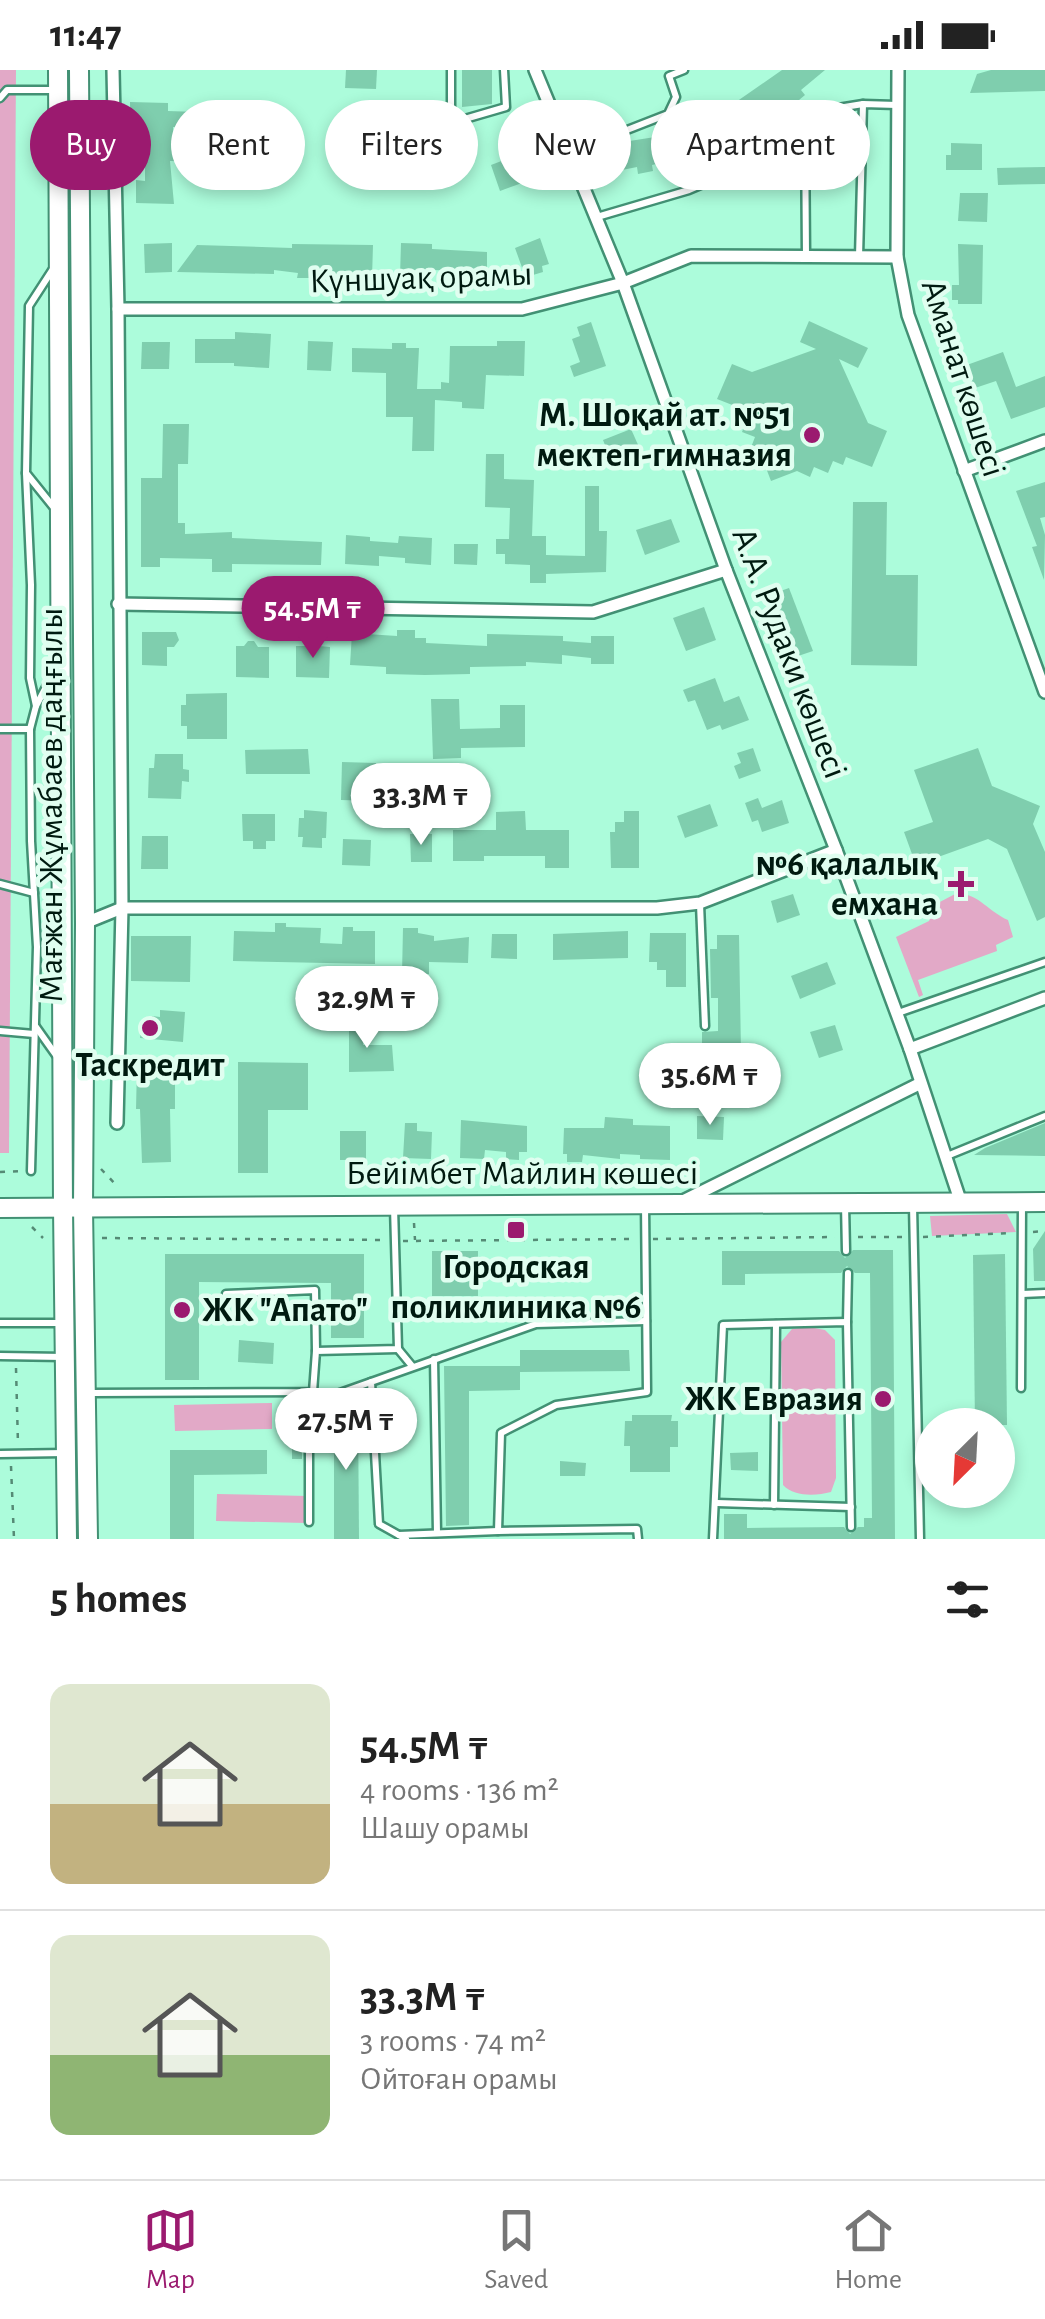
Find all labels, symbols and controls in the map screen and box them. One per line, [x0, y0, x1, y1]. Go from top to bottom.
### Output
text: 11:47 [50, 16, 122, 54]
chip: Buy [30, 100, 151, 190]
chip: Rent [171, 100, 305, 190]
chip: Filters [325, 100, 478, 190]
chip: New [498, 100, 631, 190]
chip: Apartment [651, 100, 870, 190]
street label: Күншуақ орамы [309, 257, 533, 299]
street label: Аманат көшесі [915, 275, 1011, 481]
place label: М. Шоқай ат. №51 мектеп-гимназия [536, 398, 792, 473]
marker: М. Шоқай ат. №51 мектеп-гимназия [801, 424, 823, 446]
street label: А.А. Рудаки көшесі [725, 523, 853, 783]
pin: 54.5M ₸ [221, 576, 405, 661]
text: 54.5M ₸ [264, 592, 362, 624]
street label: Мағжан Жұмабаев даңғылы [34, 607, 69, 1003]
pin: 33.3M ₸ [329, 763, 513, 848]
text: 33.3M ₸ [373, 779, 469, 811]
place label: №6 қалалық емхана [755, 847, 938, 922]
marker: №6 қалалық емхана [948, 871, 974, 897]
pin: 32.9M ₸ [275, 966, 459, 1051]
text: 32.9M ₸ [317, 982, 417, 1014]
marker: Таскредит [139, 1017, 161, 1039]
pin: 35.6M ₸ [618, 1043, 802, 1128]
place label: Таскредит [75, 1048, 225, 1083]
text: 35.6M ₸ [661, 1059, 759, 1091]
street label: Бейімбет Майлин көшесі [346, 1156, 698, 1191]
marker: Городская поликлиника №6 [505, 1219, 527, 1241]
place label: Городская поликлиника №6 [391, 1250, 641, 1325]
place label: ЖК "Апато" [202, 1293, 368, 1328]
marker: ЖК "Апато" [171, 1299, 193, 1321]
place label: ЖК Евразия [684, 1382, 863, 1417]
pin: 27.5M ₸ [254, 1388, 438, 1473]
marker: ЖК Евразия [872, 1388, 894, 1410]
text: 27.5M ₸ [297, 1404, 395, 1436]
north arrow [915, 1408, 1015, 1508]
map controls [915, 1408, 1015, 1508]
icon: filters [940, 1572, 995, 1627]
text: 5 homes [50, 1578, 187, 1620]
icon: home [130, 1724, 250, 1844]
text: 54.5M ₸ [360, 1725, 490, 1767]
text: 4 rooms · 136 m² [360, 1774, 559, 1806]
text: Шашу орамы [360, 1812, 530, 1844]
icon: home [130, 1975, 250, 2095]
text: 33.3M ₸ [360, 1976, 487, 2018]
text: 3 rooms · 74 m² [360, 2025, 546, 2057]
text: Ойтоған орамы [360, 2063, 558, 2095]
tab: Map [143, 2203, 198, 2297]
tab: Saved [484, 2203, 548, 2297]
tab: Home [835, 2203, 902, 2297]

